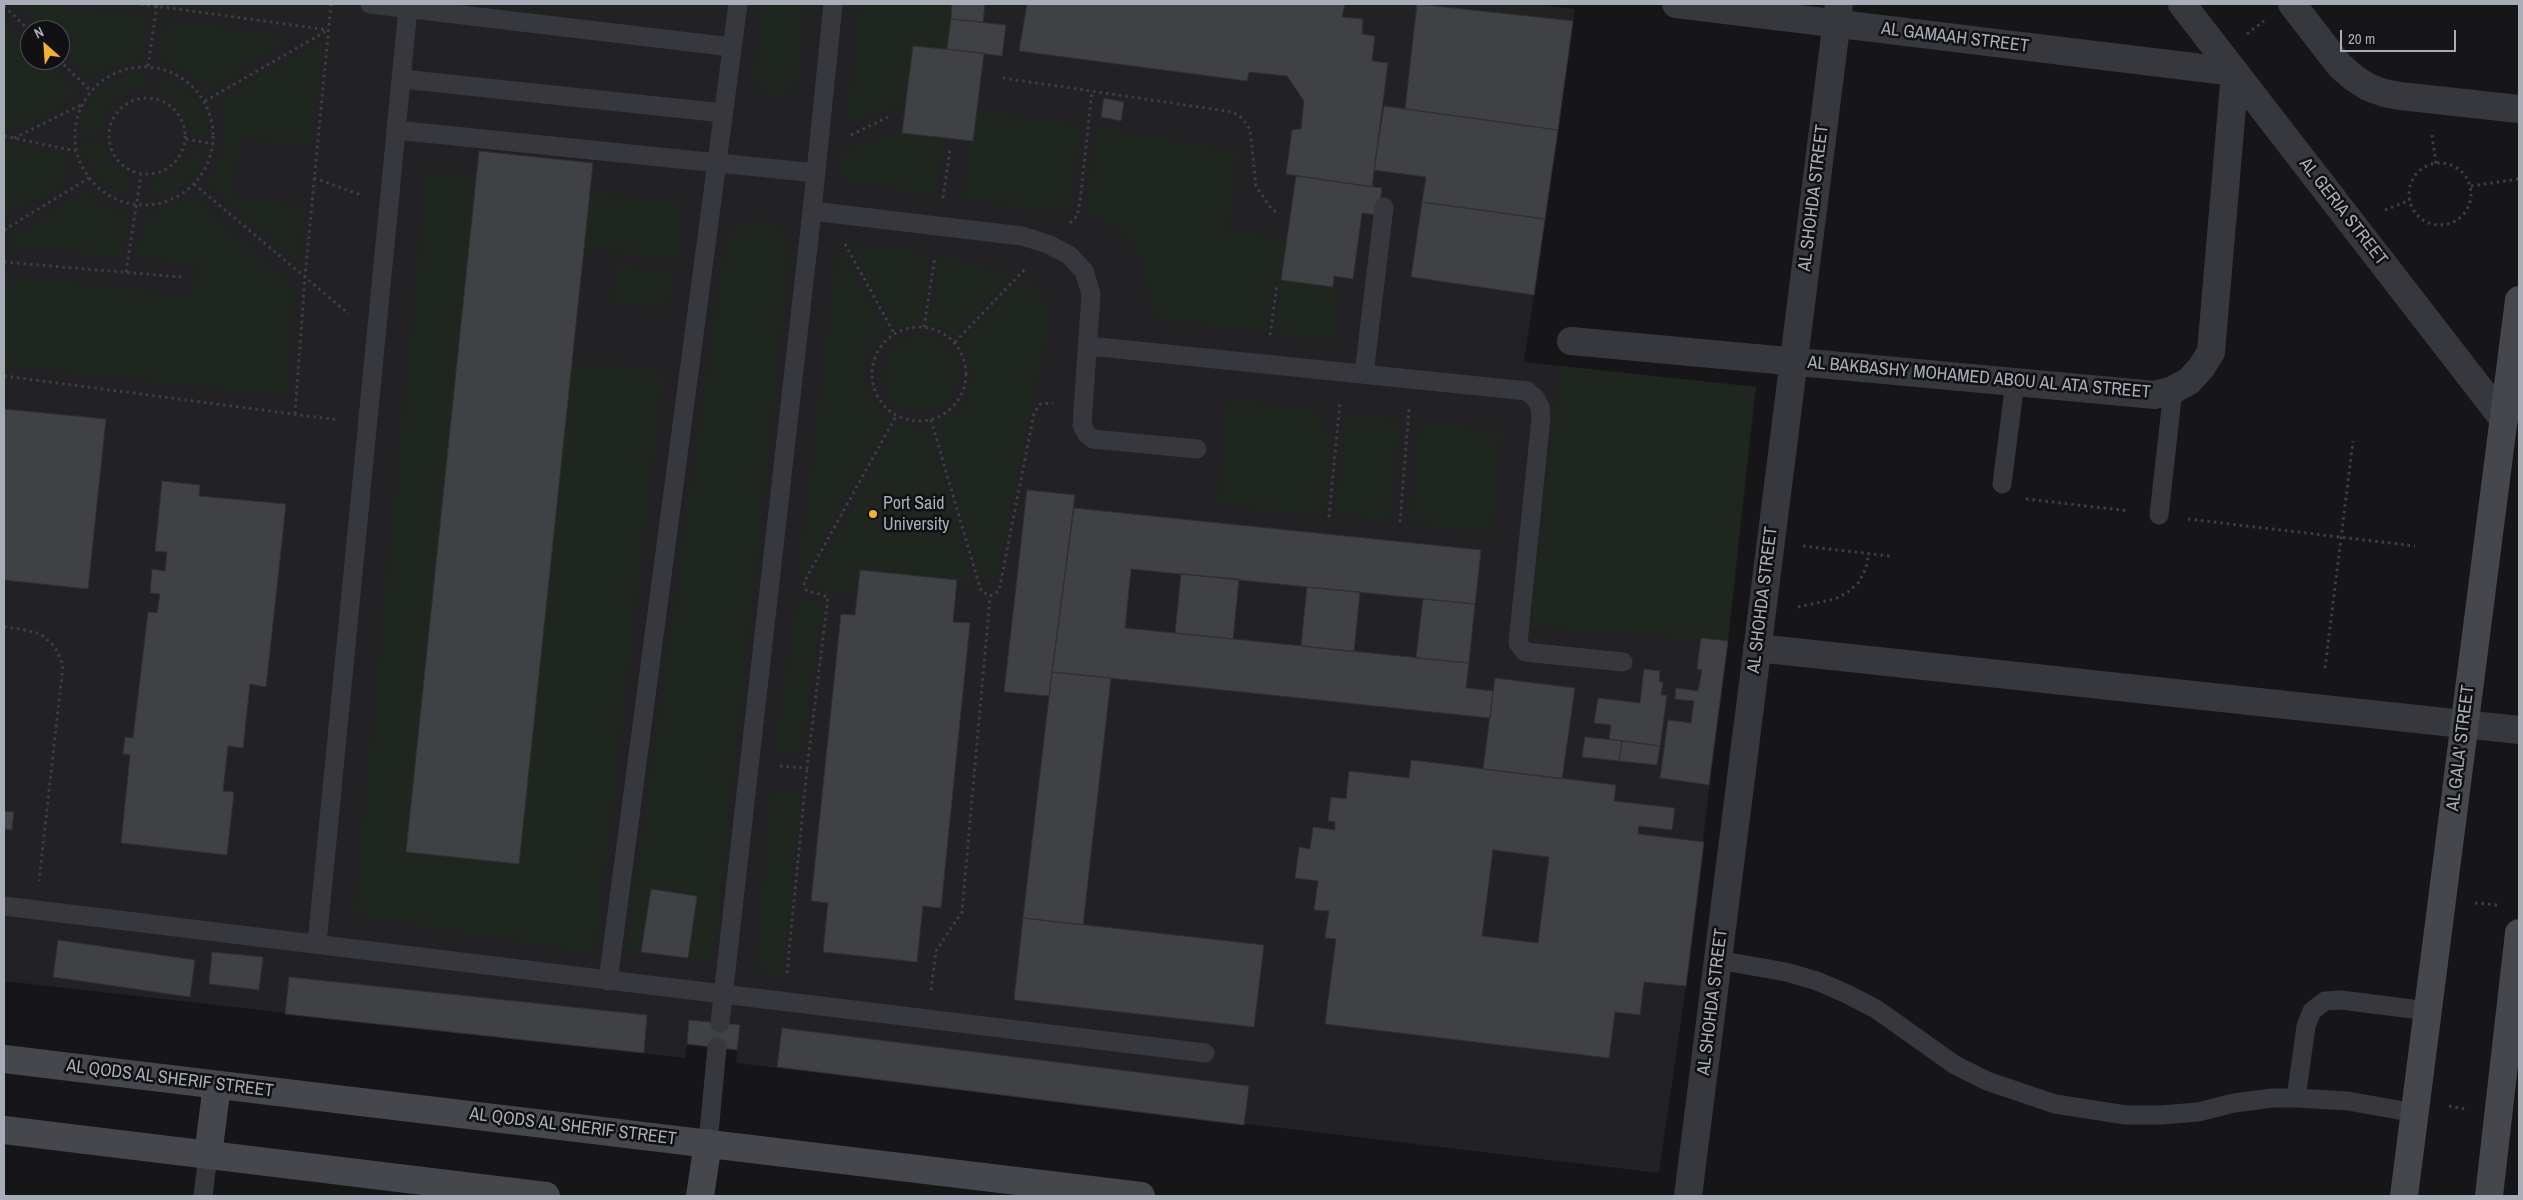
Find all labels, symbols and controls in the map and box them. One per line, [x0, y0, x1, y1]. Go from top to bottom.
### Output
street label: AL GAMAAH STREET [1880, 18, 2030, 58]
north arrow [20, 20, 70, 70]
scale bar [2343, 20, 2459, 52]
text: N [31, 23, 47, 42]
text: 20 m [2348, 28, 2375, 49]
street label: AL SHOHDA STREET [1794, 123, 1834, 273]
street label: AL GERIA STREET [2294, 154, 2392, 270]
street label: AL BAKBASHY MOHAMED ABOU AL ATA STREET [1807, 352, 2151, 404]
place label: Port Said University [883, 493, 949, 536]
marker: Port Said University [867, 508, 879, 520]
street label: AL SHOHDA STREET [1743, 525, 1783, 675]
street label: AL GALA' STREET [2443, 684, 2479, 812]
street label: AL SHOHDA STREET [1693, 927, 1733, 1077]
street label: AL QODS AL SHERIF STREET [65, 1056, 275, 1102]
street label: AL QODS AL SHERIF STREET [468, 1104, 678, 1150]

